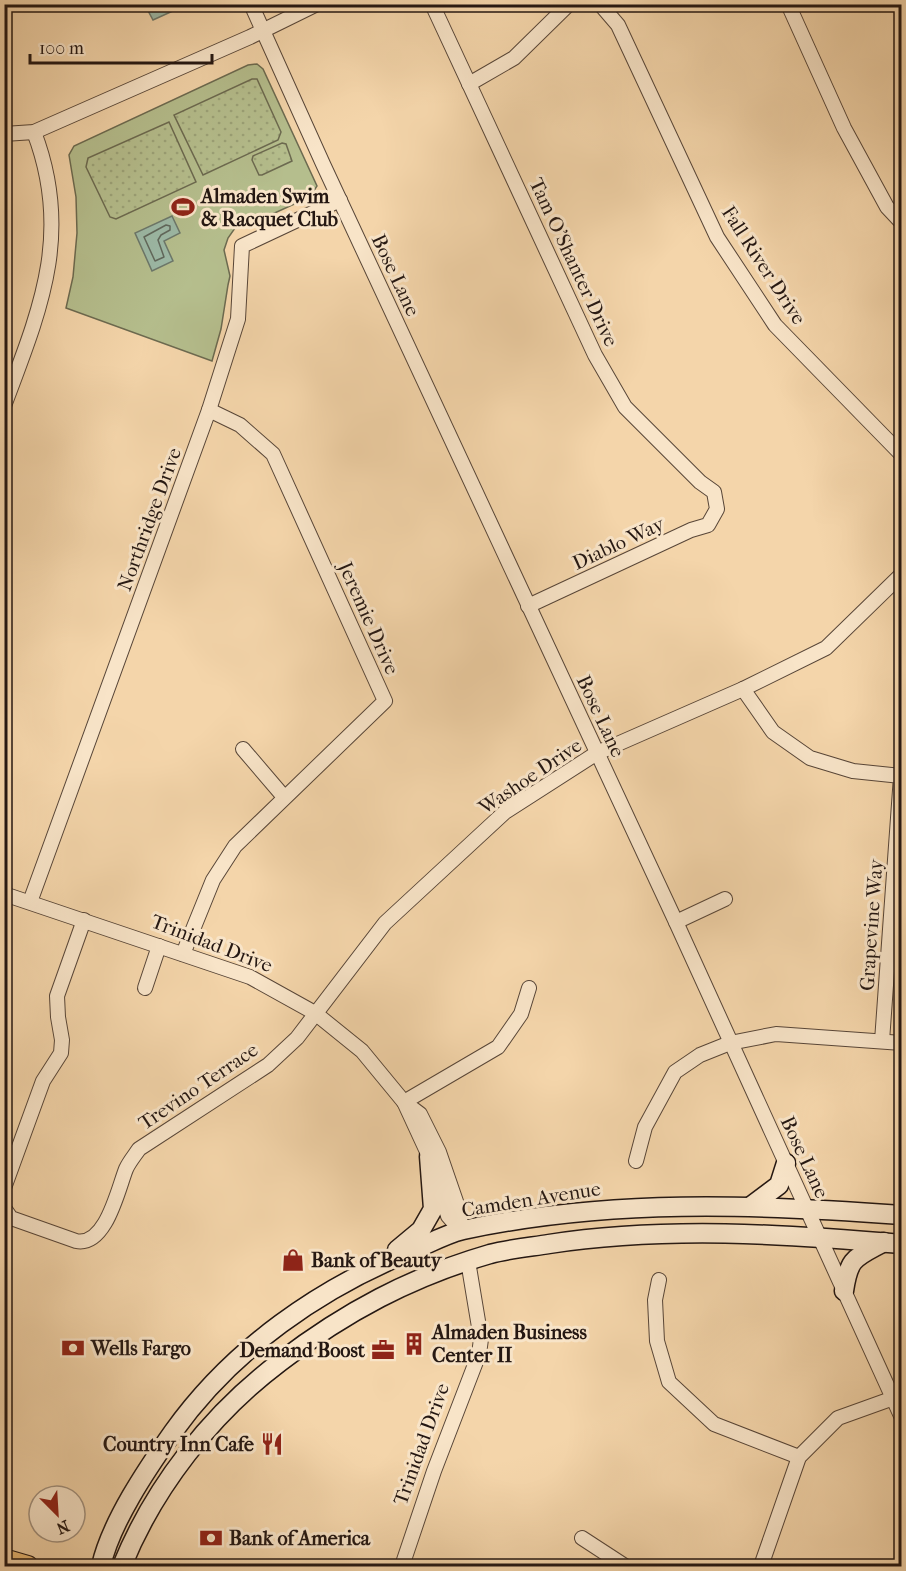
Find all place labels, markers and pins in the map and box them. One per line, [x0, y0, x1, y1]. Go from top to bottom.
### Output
place label: Almaden Swim & Racquet Club [199, 185, 339, 231]
sports icon: Almaden Swim & Racquet Club [170, 194, 196, 220]
shop icon: Bank of Beauty [280, 1247, 306, 1273]
place label: Bank of Beauty [311, 1249, 443, 1272]
place label: Almaden Business Center II [430, 1321, 587, 1367]
building icon: Almaden Business Center II [401, 1331, 427, 1357]
bank icon: Wells Fargo [60, 1335, 86, 1361]
place label: Wells Fargo [90, 1337, 191, 1360]
office icon: Demand Boost [370, 1337, 396, 1363]
place label: Demand Boost [239, 1339, 366, 1362]
restaurant icon: Country Inn Cafe [259, 1431, 285, 1457]
place label: Country Inn Cafe [103, 1433, 254, 1456]
bank icon: Bank of America [198, 1525, 224, 1551]
place label: Bank of America [229, 1527, 371, 1550]

